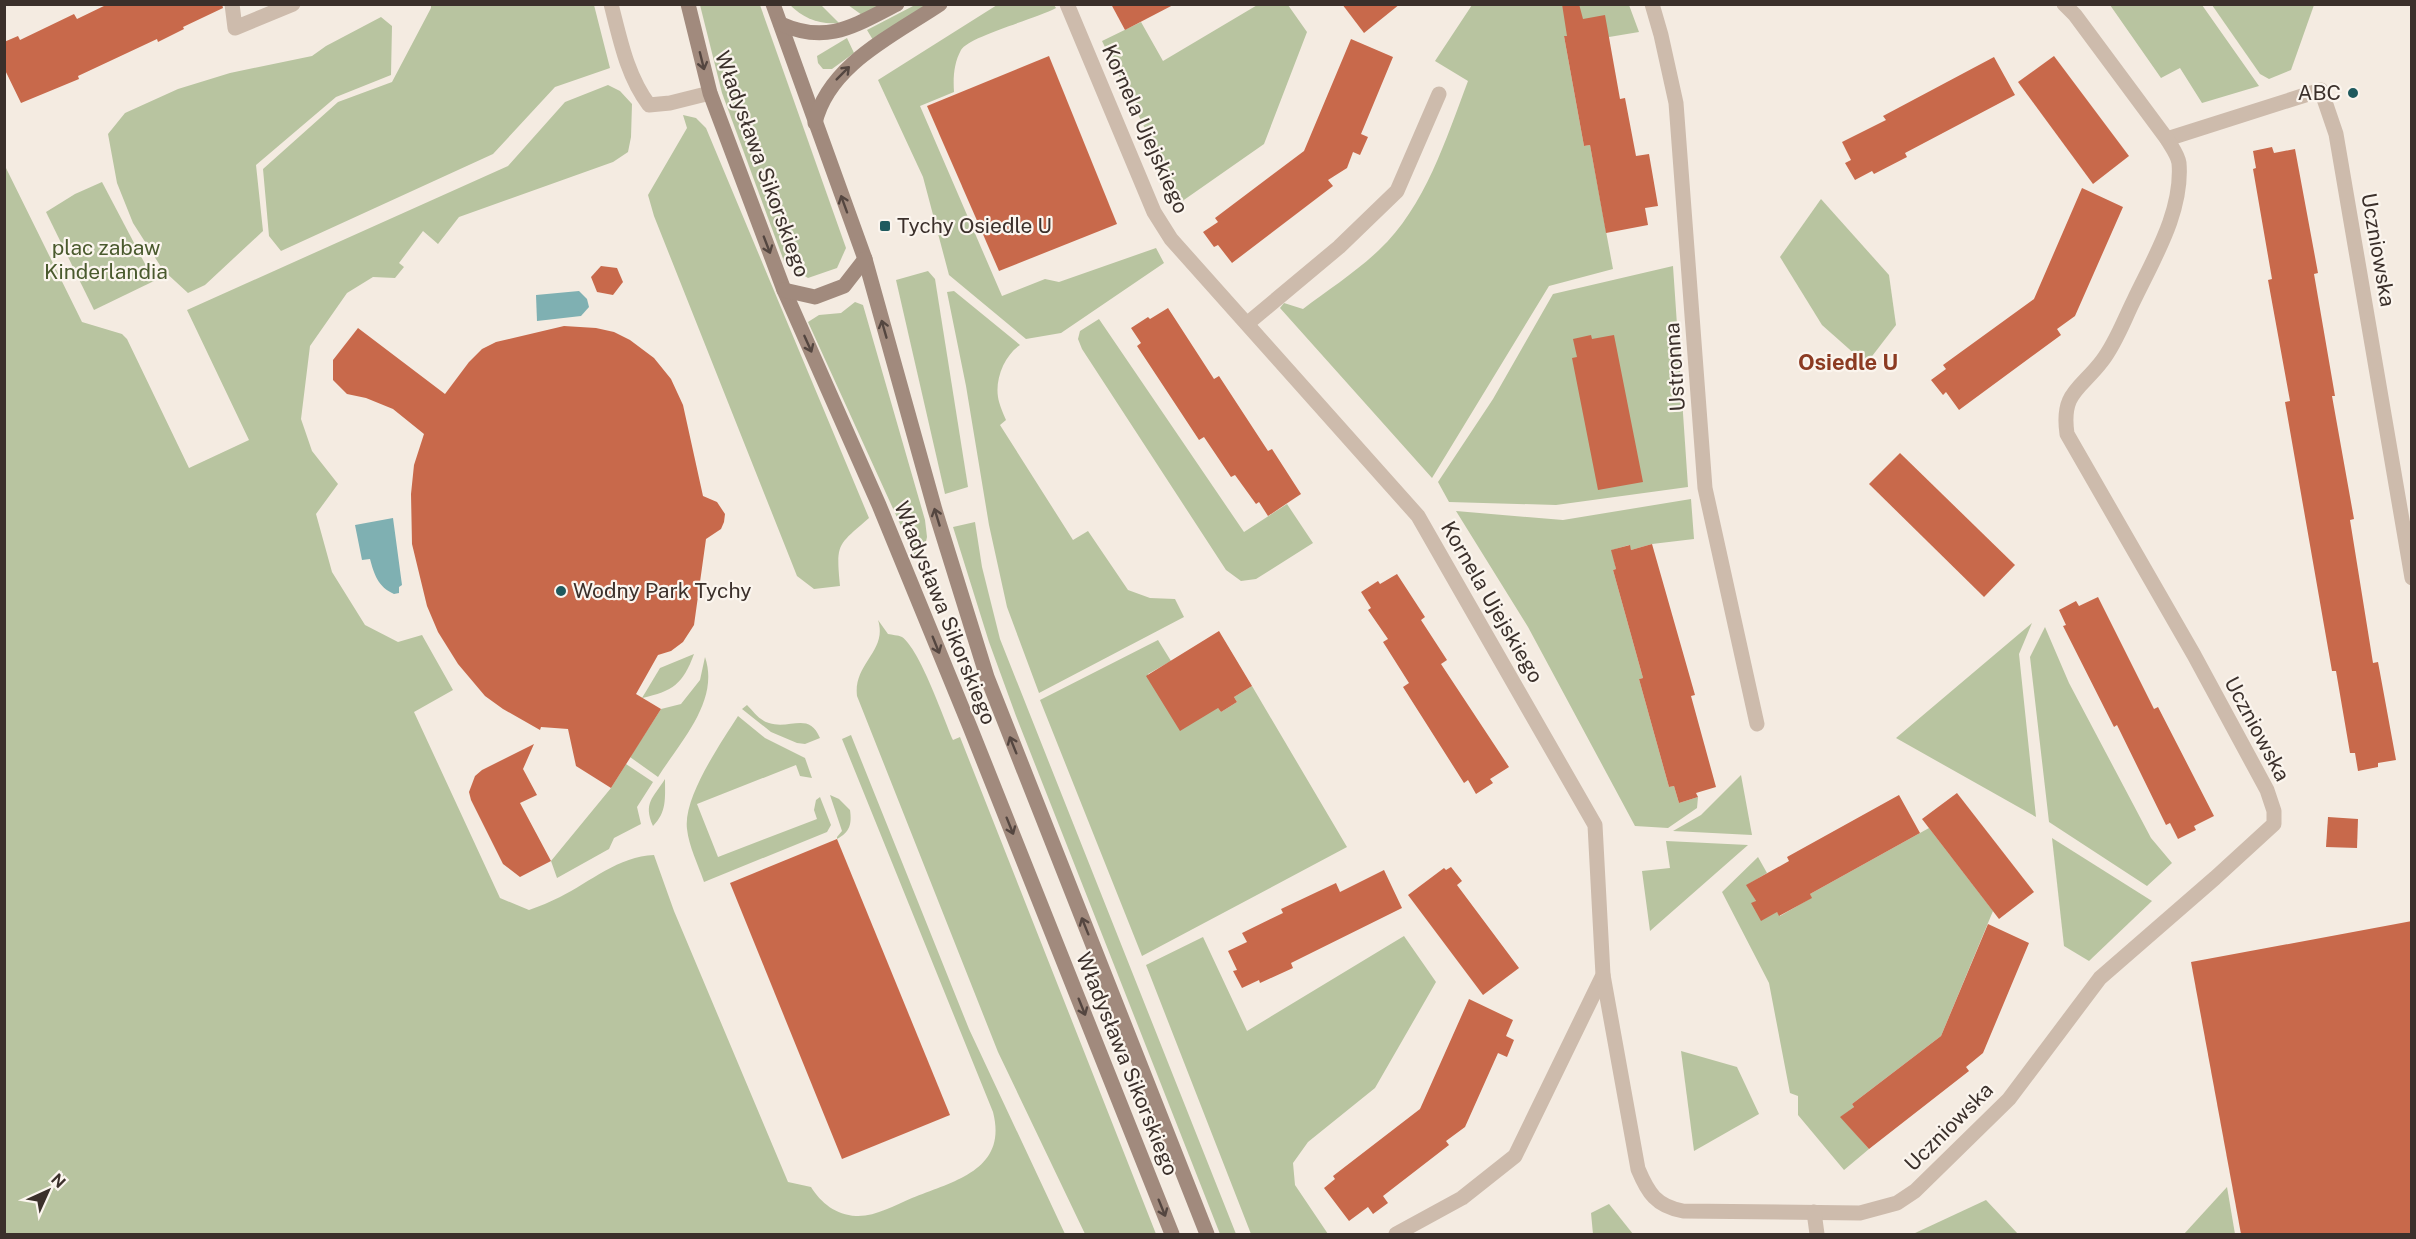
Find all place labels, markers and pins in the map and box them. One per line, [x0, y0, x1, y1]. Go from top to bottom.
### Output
place label: ABC [2298, 80, 2341, 105]
marker: ABC [2346, 86, 2360, 100]
place label: Tychy Osiedle U [897, 213, 1052, 238]
marker: Tychy Osiedle U [878, 219, 892, 233]
place label: Wodny Park Tychy [573, 578, 751, 603]
marker: Wodny Park Tychy [554, 584, 568, 598]

